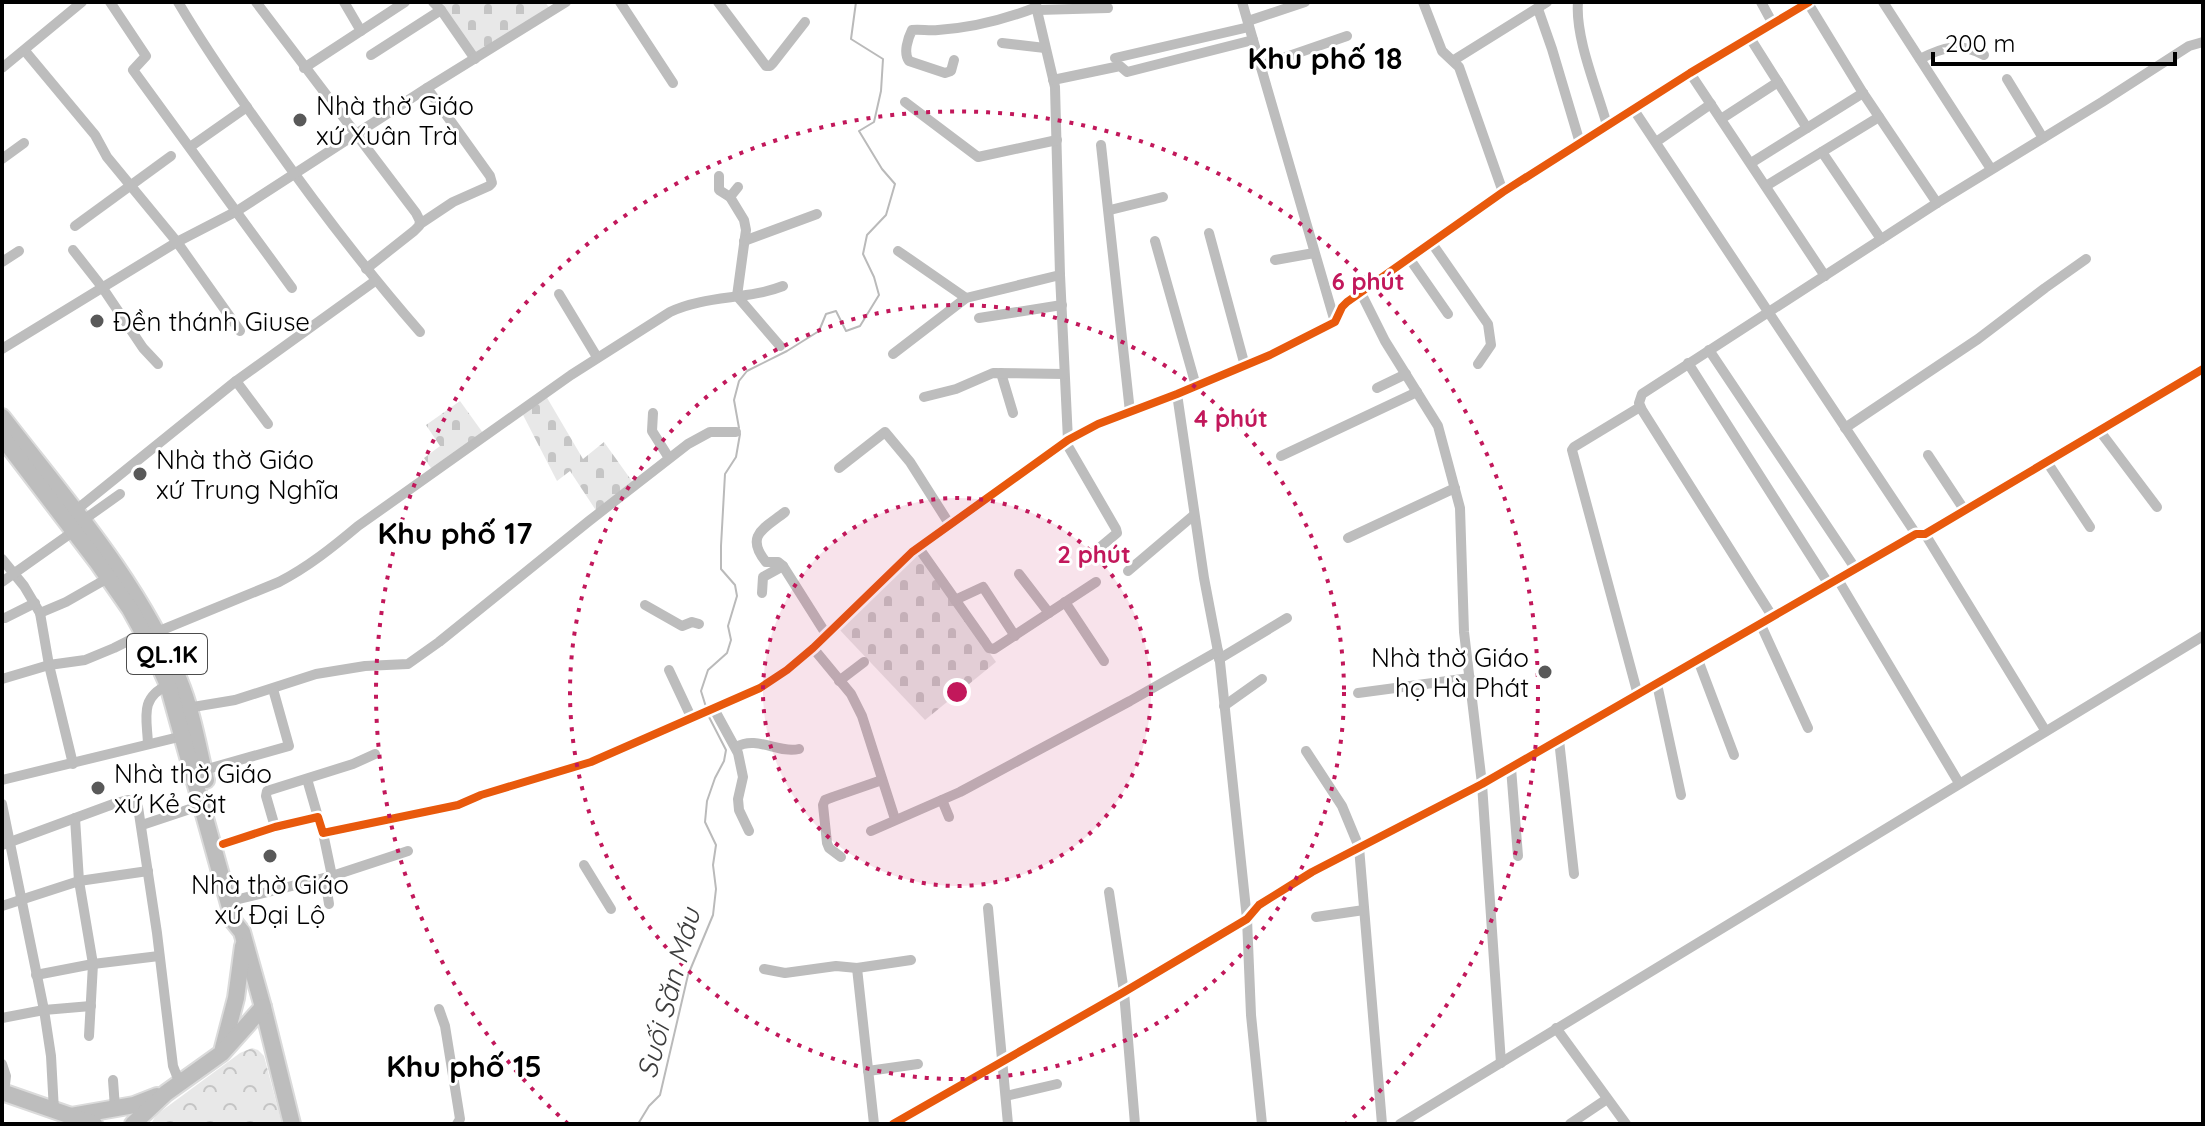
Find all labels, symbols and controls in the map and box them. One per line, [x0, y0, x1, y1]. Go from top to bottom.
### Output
scale bar [1933, 16, 2175, 66]
text: 200 m [1945, 28, 2015, 58]
district label: Khu phố 18 [1248, 39, 1402, 77]
place label: Nhà thờ Giáo xứ Xuân Trà [316, 89, 474, 152]
marker: Nhà thờ Giáo xứ Xuân Trà [291, 111, 309, 129]
text: 6 phút [1331, 266, 1405, 296]
place label: Đền thánh Giuse [113, 305, 310, 338]
marker: Đền thánh Giuse [88, 312, 106, 330]
text: 4 phút [1194, 403, 1268, 433]
place label: Nhà thờ Giáo xứ Trung Nghĩa [156, 443, 339, 506]
marker: Nhà thờ Giáo xứ Trung Nghĩa [131, 465, 149, 483]
district label: Khu phố 17 [378, 514, 532, 552]
text: 2 phút [1057, 539, 1131, 569]
road number: QL.1K [127, 634, 207, 674]
place label: Nhà thờ Giáo họ Hà Phát [1371, 641, 1529, 704]
marker: Nhà thờ Giáo họ Hà Phát [1536, 663, 1554, 681]
centre of rings [943, 678, 971, 706]
place label: Nhà thờ Giáo xứ Kẻ Sặt [114, 757, 272, 820]
marker: Nhà thờ Giáo xứ Kẻ Sặt [89, 779, 107, 797]
marker: Nhà thờ Giáo xứ Đại Lộ [261, 847, 279, 865]
place label: Nhà thờ Giáo xứ Đại Lộ [191, 868, 349, 931]
water label: Suối Săn Máu [629, 902, 708, 1082]
district label: Khu phố 15 [386, 1047, 542, 1085]

